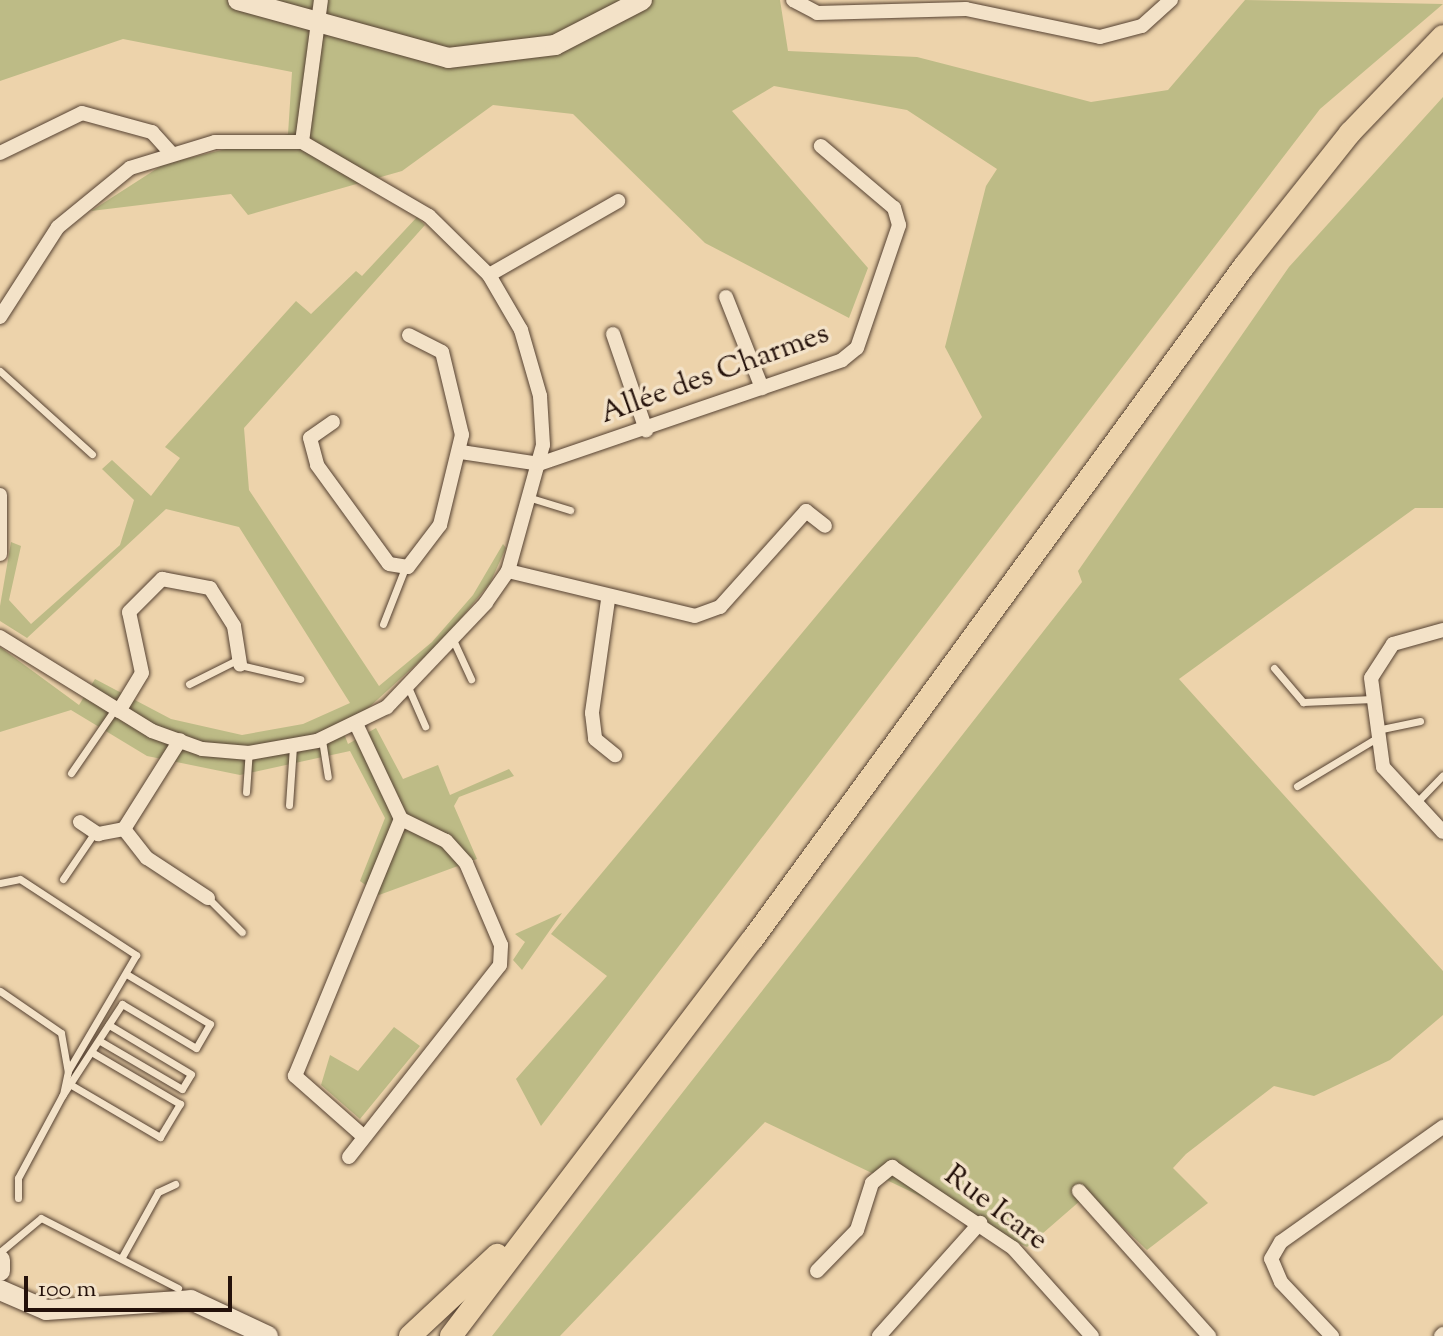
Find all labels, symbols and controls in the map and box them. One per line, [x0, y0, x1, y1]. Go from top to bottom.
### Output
street label: Allée des Charmes [596, 317, 834, 433]
street label: Rue Icare [936, 1158, 1054, 1260]
scale bar [28, 1260, 236, 1310]
text: 100 m [38, 1273, 96, 1307]

